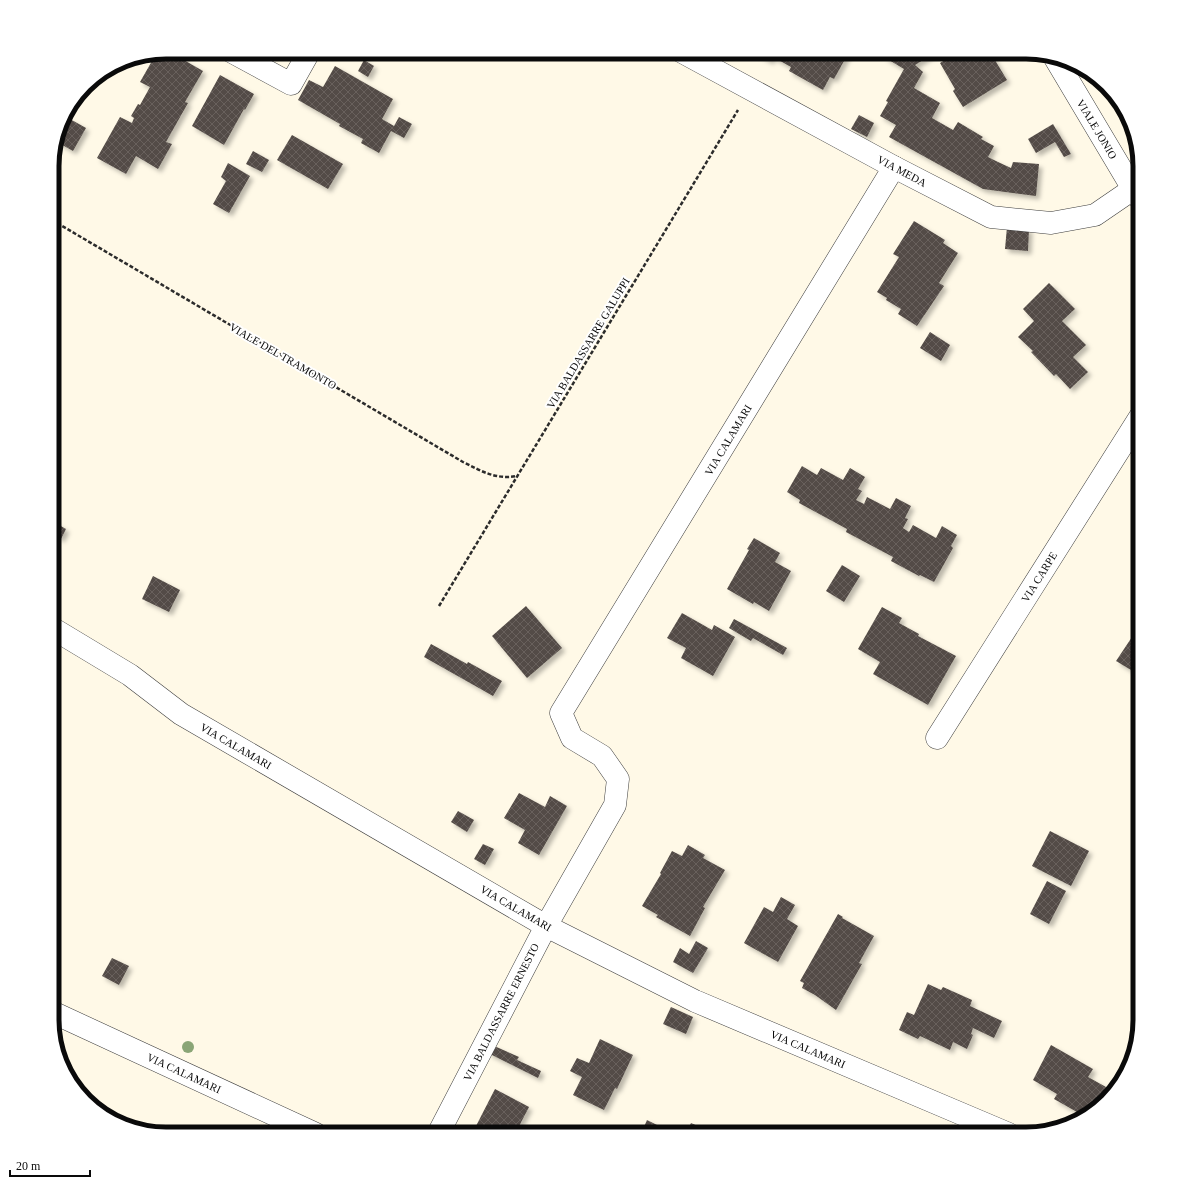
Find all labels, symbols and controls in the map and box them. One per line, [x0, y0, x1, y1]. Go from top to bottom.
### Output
street label: VIALE JONIO [1074, 97, 1120, 161]
street label: VIA MEDA [875, 153, 929, 189]
street label: VIA BALDASSARRE GALUPPI [544, 275, 632, 411]
street label: VIALE DEL TRAMONTO [227, 320, 339, 392]
street label: VIA CALAMARI [702, 402, 754, 478]
street label: VIA CARPE [1019, 549, 1059, 604]
street label: VIA CALAMARI [198, 721, 274, 771]
street label: VIA CALAMARI [478, 883, 554, 933]
street label: VIA BALDASSARRE ERNESTO [461, 941, 541, 1083]
street label: VIA CALAMARI [769, 1028, 848, 1070]
street label: VIA CALAMARI [145, 1051, 223, 1096]
scale bar [10, 1152, 90, 1178]
text: 20 m [16, 1159, 41, 1173]

